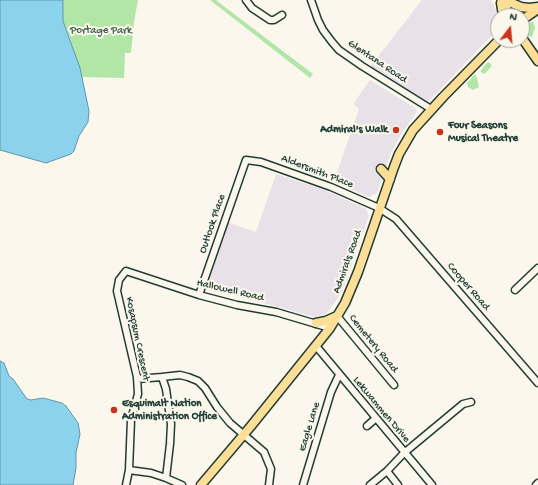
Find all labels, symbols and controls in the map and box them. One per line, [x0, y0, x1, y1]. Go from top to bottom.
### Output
north arrow [490, 8, 530, 48]
text: N [508, 11, 518, 24]
park label: Portage Park [70, 24, 132, 38]
street label: Glentana Road [345, 37, 409, 87]
place label: Four Seasons Musical Theatre [448, 119, 518, 145]
place label: Admiral's Walk [320, 123, 388, 137]
marker: Admiral's Walk [391, 125, 401, 135]
marker: Four Seasons Musical Theatre [435, 127, 445, 137]
street label: Aldersmith Place [279, 152, 355, 192]
street label: Outlook Place [197, 193, 229, 255]
street label: Admirals Road [330, 229, 366, 295]
street label: Cooper Road [444, 260, 492, 314]
street label: Hallowell Road [195, 277, 265, 305]
street label: Kosapsum Crescent [122, 296, 152, 382]
street label: Cemetery Road [345, 312, 401, 376]
street label: Lekwammen Drive [349, 374, 413, 446]
place label: Esquimalt Nation Administration Office [122, 397, 217, 423]
street label: Eagle Lane [296, 401, 324, 453]
marker: Esquimalt Nation Administration Office [109, 405, 119, 415]

